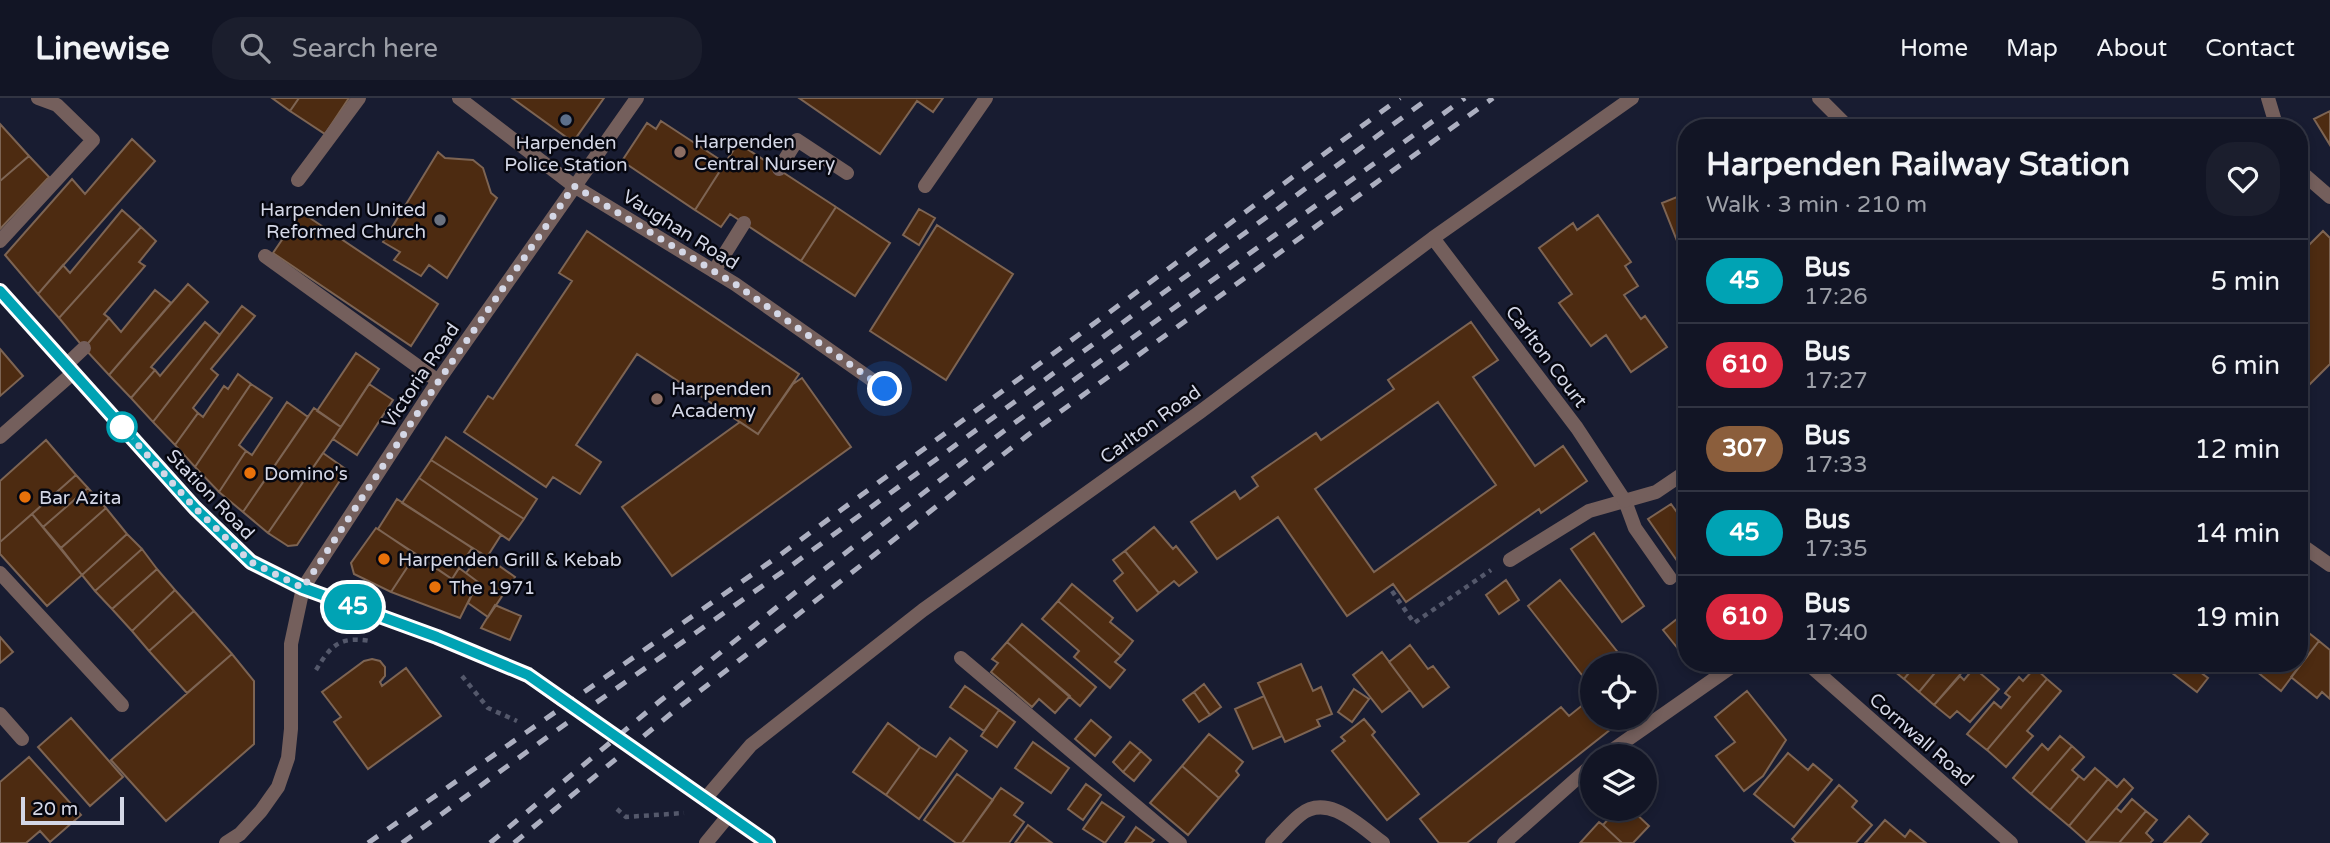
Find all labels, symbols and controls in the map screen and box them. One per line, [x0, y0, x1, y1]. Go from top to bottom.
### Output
search box [212, 17, 702, 80]
text: Linewise [35, 29, 170, 68]
icon: search [236, 29, 274, 67]
text: Search here [292, 33, 438, 64]
text: Home [1900, 34, 1968, 63]
text: Map [2006, 34, 2058, 63]
text: About [2096, 34, 2167, 63]
text: Contact [2205, 34, 2295, 63]
marker: Harpenden Police Station [558, 112, 574, 128]
place label: Harpenden Central Nursery [694, 131, 835, 175]
place label: Harpenden Police Station [504, 132, 628, 176]
button: heart [2206, 142, 2280, 216]
marker: Harpenden Central Nursery [672, 144, 688, 160]
text: Harpenden Railway Station [1706, 145, 2130, 184]
street label: Vaughan Road [618, 185, 743, 274]
text: Walk · 3 min · 210 m [1706, 191, 1927, 219]
place label: Harpenden United Reformed Church [260, 199, 426, 243]
marker: Harpenden United Reformed Church [432, 212, 448, 228]
text: Bus [1804, 252, 1850, 283]
text: 45 [1729, 266, 1760, 295]
text: 5 min [2211, 266, 2280, 297]
text: 17:26 [1804, 283, 1868, 311]
street label: Carlton Court [1501, 301, 1592, 412]
street label: Victoria Road [378, 319, 464, 432]
text: Bus [1804, 336, 1850, 367]
text: 610 [1722, 350, 1767, 379]
text: 6 min [2211, 350, 2280, 381]
text: 17:27 [1804, 367, 1868, 395]
your location [867, 371, 902, 406]
place label: Harpenden Academy [671, 378, 772, 422]
street label: Carlton Road [1096, 381, 1205, 469]
marker: Harpenden Academy [649, 391, 665, 407]
unlabelled marker [107, 412, 137, 442]
text: Bus [1804, 420, 1850, 451]
text: 307 [1722, 434, 1767, 463]
text: 12 min [2194, 434, 2280, 465]
street label: Station Road [162, 445, 259, 544]
text: 17:33 [1804, 451, 1868, 479]
place label: Domino's [264, 463, 348, 485]
marker: Domino's [242, 465, 258, 481]
place label: Bar Azita [39, 487, 121, 509]
marker: Bar Azita [17, 489, 33, 505]
text: Bus [1804, 504, 1850, 535]
text: 45 [1729, 518, 1760, 547]
text: 14 min [2194, 518, 2280, 549]
text: 17:35 [1804, 535, 1868, 563]
place label: Harpenden Grill & Kebab [398, 549, 622, 571]
marker: Harpenden Grill & Kebab [376, 551, 392, 567]
place label: The 1971 [449, 577, 535, 599]
marker: The 1971 [427, 579, 443, 595]
line badge: 45 [322, 584, 384, 630]
text: Bus [1804, 588, 1850, 619]
text: 45 [338, 592, 368, 621]
text: 610 [1722, 602, 1767, 631]
text: 19 min [2194, 602, 2280, 633]
text: 17:40 [1804, 619, 1868, 647]
map controls [1580, 653, 1657, 821]
button: locate [1580, 653, 1657, 730]
street label: Cornwall Road [1865, 689, 1978, 791]
button: layers [1580, 744, 1657, 821]
scale bar [21, 794, 124, 826]
text: 20 m [32, 798, 78, 820]

